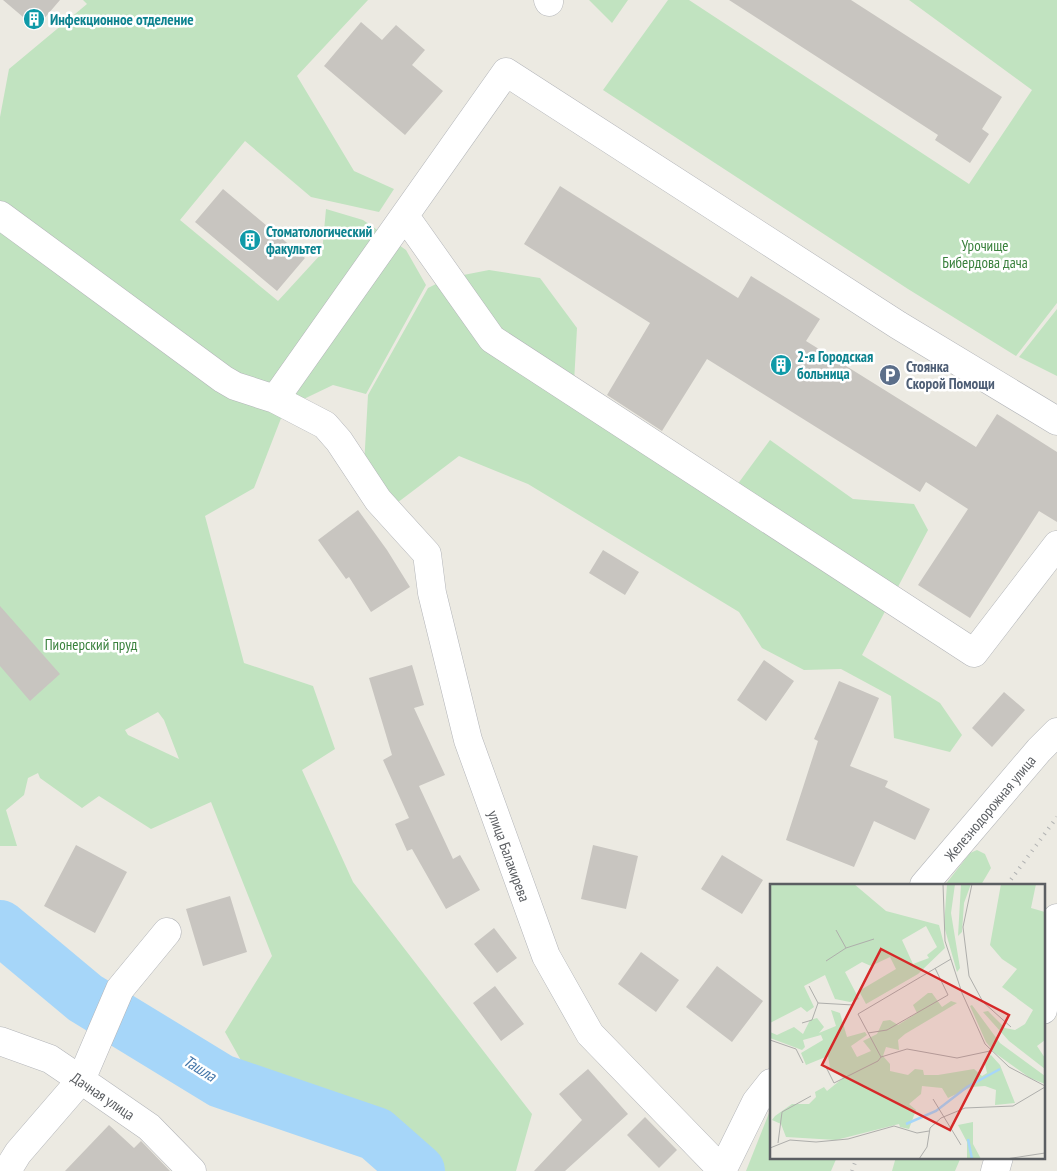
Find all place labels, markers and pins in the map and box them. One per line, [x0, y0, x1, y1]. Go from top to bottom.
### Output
building icon: Инфекционное отделение [22, 7, 46, 31]
place label: Инфекционное отделение [50, 10, 194, 29]
place label: Стоматологический факультет [266, 222, 372, 258]
building icon: Стоматологический факультет [238, 228, 262, 252]
place label: 2-я Городская больница [797, 347, 873, 383]
building icon: 2-я Городская больница [769, 353, 793, 377]
place label: Стоянка Скорой Помощи [906, 357, 995, 393]
parking icon: Стоянка Скорой Помощи [878, 363, 902, 387]

